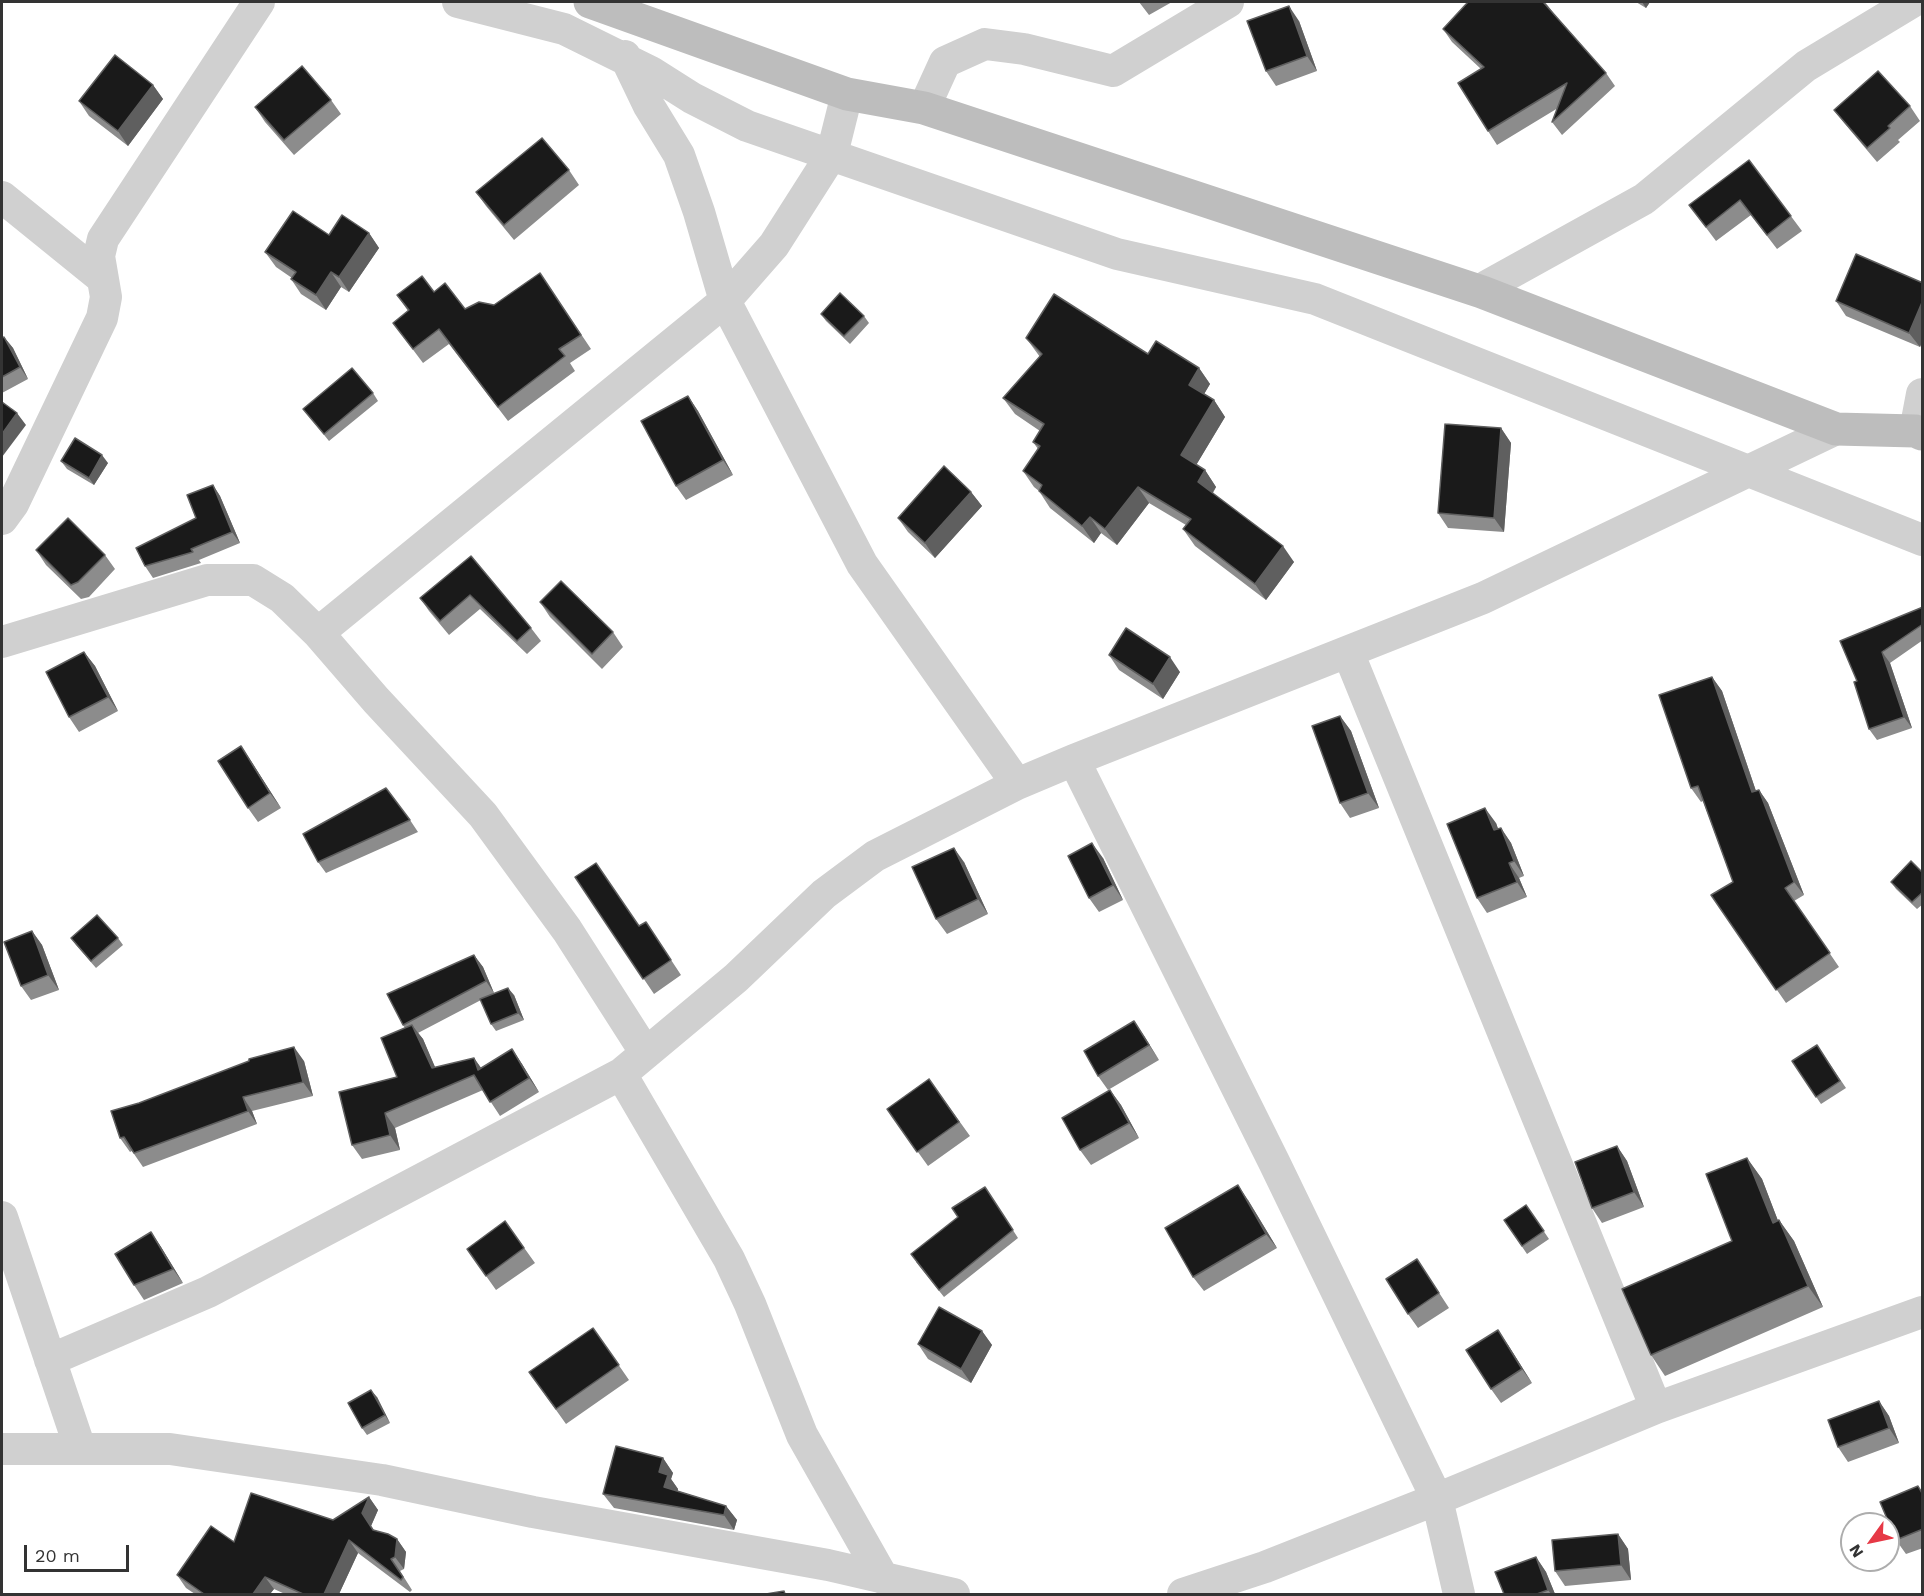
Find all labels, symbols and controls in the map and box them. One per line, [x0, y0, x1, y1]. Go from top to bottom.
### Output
north arrow [1840, 1512, 1900, 1572]
scale bar [27, 1533, 132, 1571]
text: N [1845, 1541, 1867, 1561]
text: 20 m [35, 1545, 80, 1566]

